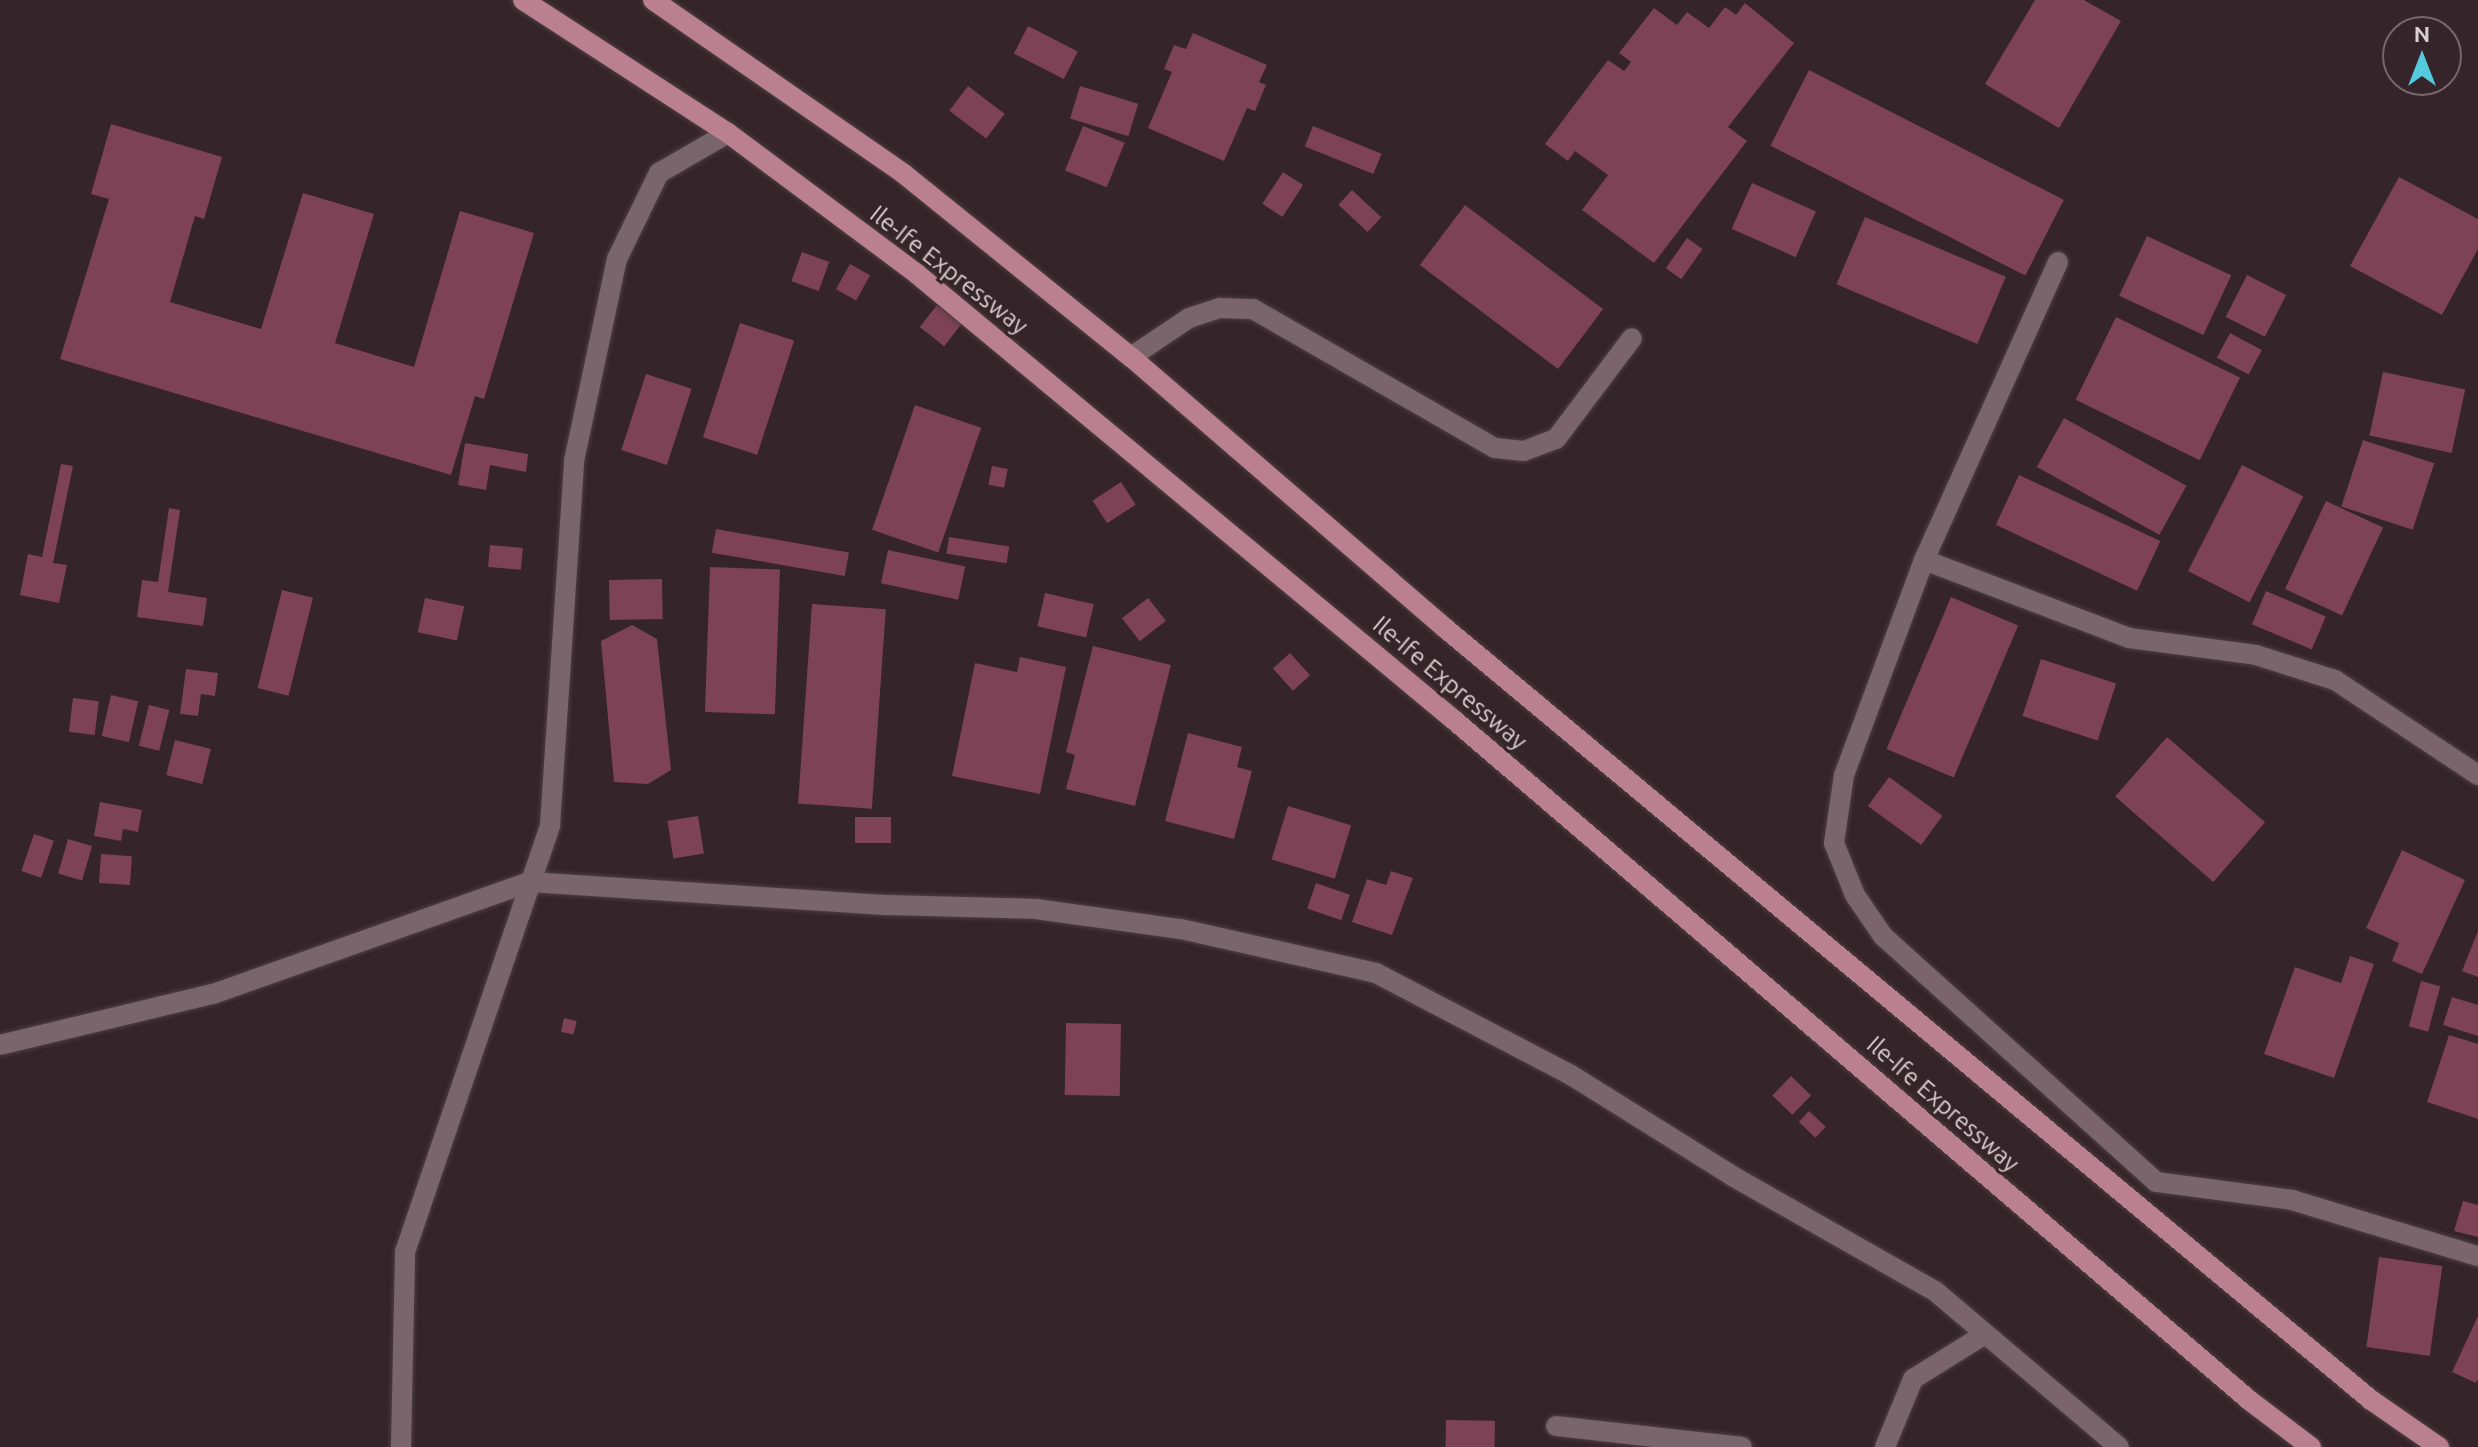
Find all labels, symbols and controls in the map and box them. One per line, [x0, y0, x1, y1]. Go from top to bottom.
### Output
north arrow [2382, 16, 2462, 96]
text: N [2414, 21, 2430, 46]
street label: Ile-Ife Expressway [864, 200, 1034, 340]
street label: Ile-Ife Expressway [1367, 610, 1533, 756]
street label: Ile-Ife Expressway [1861, 1030, 2025, 1178]

